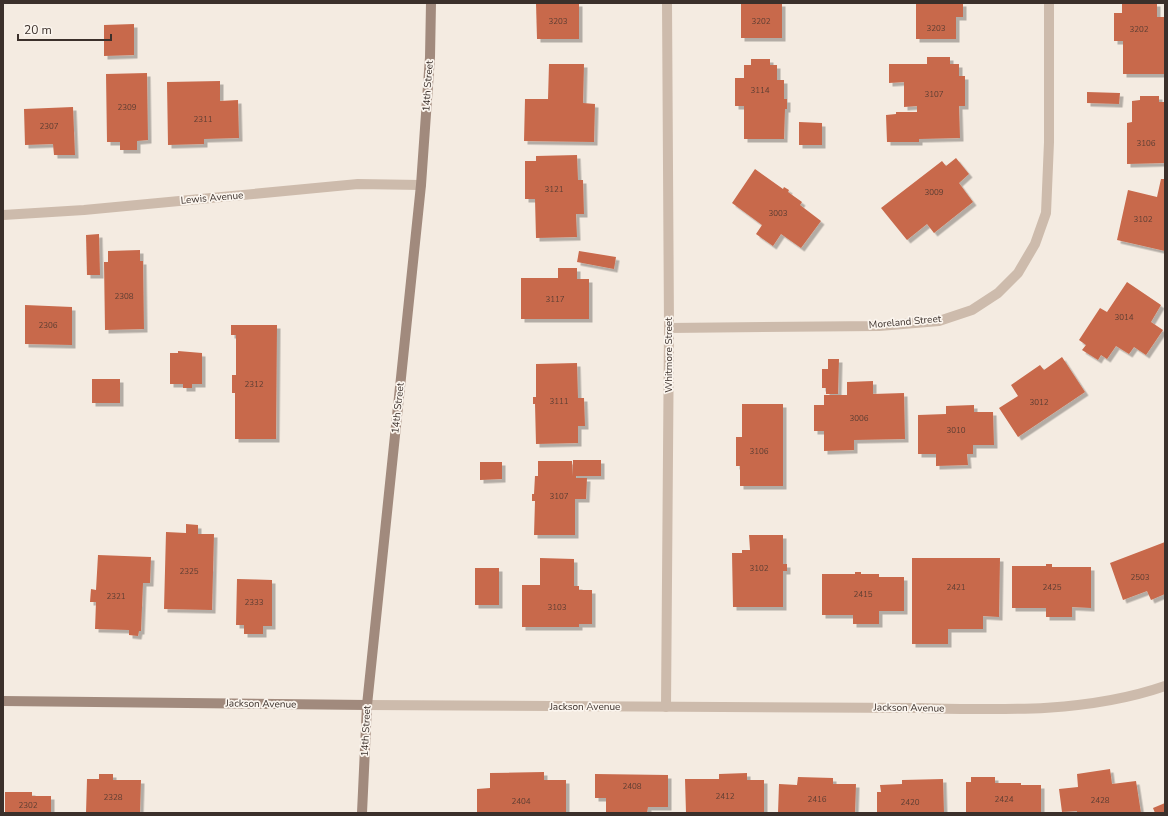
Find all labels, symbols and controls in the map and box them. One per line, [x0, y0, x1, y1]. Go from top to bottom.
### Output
scale bar [18, 16, 111, 42]
house number: 3203 [548, 16, 568, 27]
house number: 3202 [751, 16, 771, 27]
text: 20 m [24, 22, 52, 38]
house number: 3203 [926, 23, 946, 34]
house number: 3202 [1129, 24, 1149, 35]
street label: 14th Street [419, 60, 437, 112]
house number: 3114 [750, 85, 770, 96]
house number: 3107 [924, 89, 944, 100]
house number: 2309 [117, 102, 137, 113]
house number: 2311 [193, 114, 213, 125]
house number: 2307 [39, 121, 59, 132]
house number: 3106 [1136, 138, 1156, 149]
house number: 3121 [544, 184, 564, 195]
house number: 3009 [924, 187, 944, 198]
street label: Lewis Avenue [180, 188, 244, 208]
house number: 3003 [768, 208, 788, 219]
house number: 3102 [1133, 214, 1153, 225]
house number: 2308 [114, 291, 134, 302]
house number: 3117 [545, 294, 565, 305]
street label: Moreland Street [868, 312, 942, 332]
house number: 3014 [1114, 312, 1134, 323]
street label: Whitmore Street [662, 317, 676, 393]
house number: 2306 [38, 320, 58, 331]
house number: 2312 [244, 379, 264, 390]
street label: 14th Street [388, 381, 408, 434]
house number: 3111 [549, 396, 569, 407]
house number: 3012 [1029, 397, 1049, 408]
house number: 3006 [849, 413, 869, 424]
house number: 3010 [946, 425, 966, 436]
house number: 3106 [749, 446, 769, 457]
house number: 3107 [549, 491, 569, 502]
house number: 3102 [749, 563, 769, 574]
house number: 2325 [179, 566, 199, 577]
house number: 2503 [1130, 572, 1150, 583]
house number: 2421 [946, 582, 966, 593]
house number: 2425 [1042, 582, 1062, 593]
house number: 2415 [853, 589, 873, 600]
house number: 2321 [106, 591, 126, 602]
house number: 2333 [244, 597, 264, 608]
house number: 3103 [547, 602, 567, 613]
street label: Jackson Avenue [225, 696, 296, 712]
street label: Jackson Avenue [549, 700, 620, 714]
street label: Jackson Avenue [873, 700, 944, 716]
street label: 14th Street [358, 705, 374, 757]
house number: 2408 [622, 781, 642, 792]
house number: 2412 [715, 791, 735, 802]
house number: 2328 [103, 792, 123, 803]
house number: 2416 [807, 794, 827, 805]
house number: 2424 [994, 794, 1014, 805]
house number: 2428 [1090, 795, 1110, 806]
house number: 2404 [511, 796, 531, 807]
house number: 2420 [900, 797, 920, 808]
house number: 2302 [18, 800, 38, 811]

